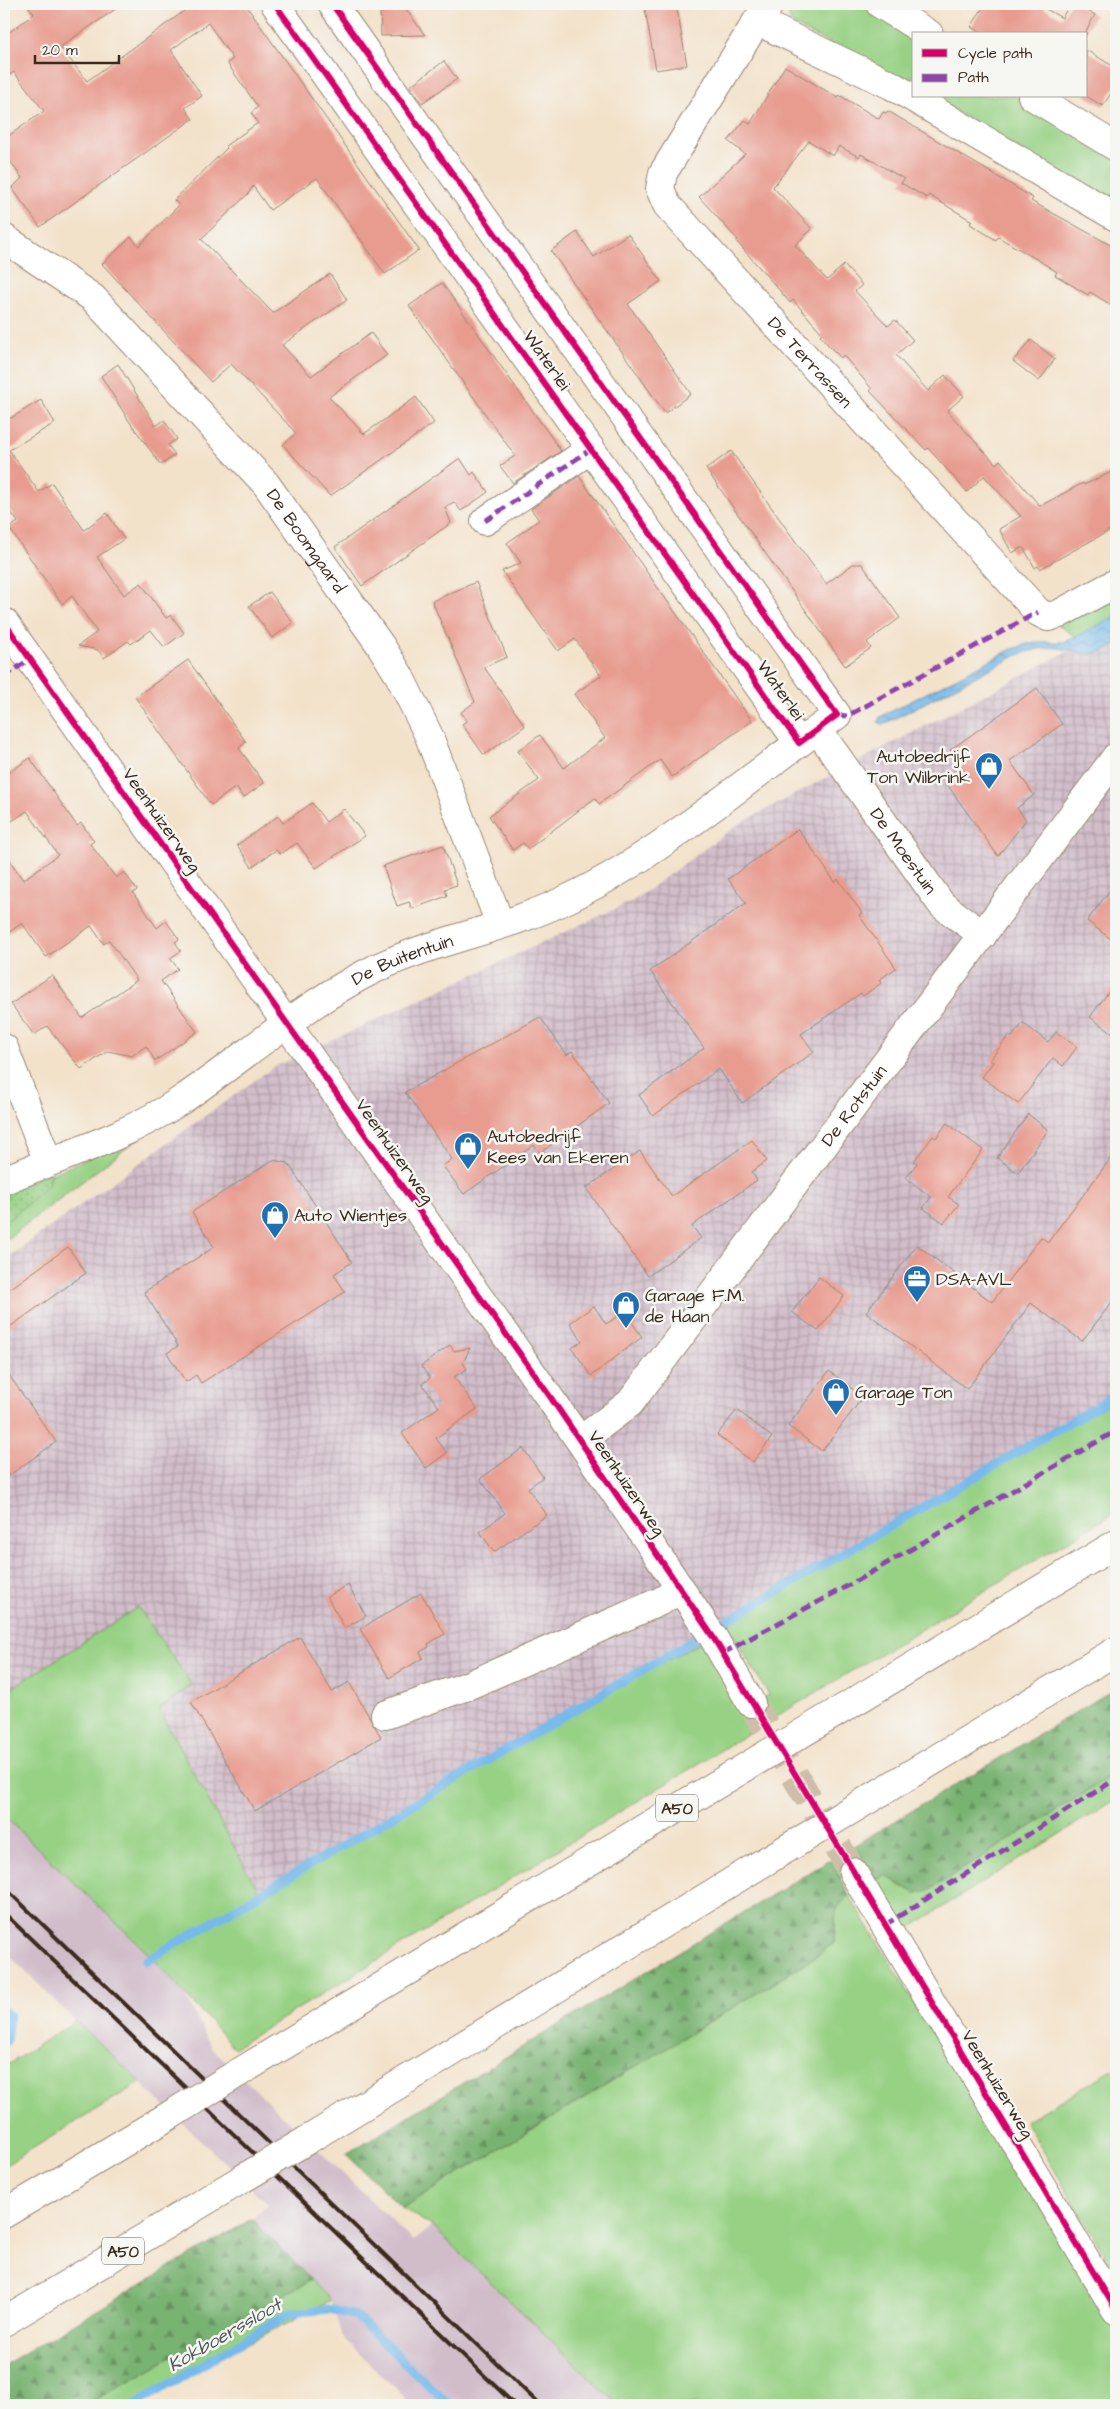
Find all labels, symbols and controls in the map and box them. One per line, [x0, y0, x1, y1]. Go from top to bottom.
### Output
scale bar [35, 32, 119, 64]
legend [912, 32, 1088, 98]
text: 20 m [42, 40, 78, 61]
text: Cycle path [958, 43, 1033, 65]
text: Path [958, 67, 989, 88]
street label: De Terrassen [762, 311, 858, 414]
street label: Waterlei [517, 325, 577, 396]
street label: De Boomgaard [260, 484, 352, 598]
street label: Waterlei [751, 655, 811, 726]
place label: Autobedrijf Ton Wilbrink [867, 744, 970, 790]
shop icon: Autobedrijf Ton Wilbrink [974, 751, 1004, 790]
street label: Veenhuizerweg [115, 763, 207, 878]
street label: De Moestuin [864, 803, 942, 899]
street label: De Buitentuin [347, 928, 456, 992]
street label: De Rotstuin [815, 1060, 893, 1152]
street label: Veenhuizerweg [348, 1094, 440, 1209]
place label: Autobedrijf Kees van Ekeren [487, 1124, 628, 1170]
shop icon: Autobedrijf Kees van Ekeren [453, 1131, 483, 1170]
shop icon: Auto Wientjes [260, 1200, 290, 1239]
place label: Auto Wientjes [294, 1203, 407, 1228]
office icon: DSA-AVL [902, 1264, 932, 1303]
place label: DSA-AVL [936, 1267, 1012, 1292]
place label: Garage F.M. de Haan [645, 1283, 744, 1329]
shop icon: Garage F.M. de Haan [611, 1290, 641, 1329]
shop icon: Garage Ton [821, 1377, 851, 1416]
place label: Garage Ton [855, 1380, 952, 1406]
street label: Veenhuizerweg [581, 1425, 671, 1542]
road number: A50 [656, 1795, 698, 1822]
street label: Veenhuizerweg [954, 2025, 1040, 2144]
road number: A50 [102, 2238, 144, 2264]
water label: Kokboerssloot [163, 2291, 289, 2379]

